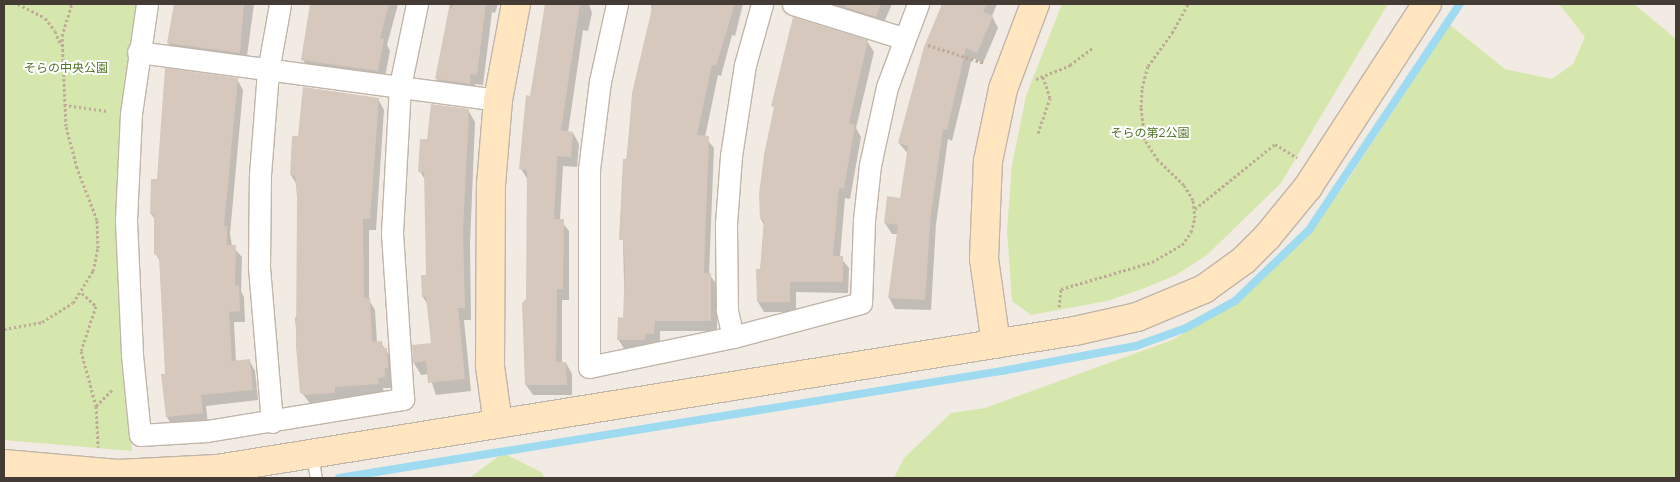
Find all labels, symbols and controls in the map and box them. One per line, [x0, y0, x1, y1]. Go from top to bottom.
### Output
park label: そらの中央公園 [24, 61, 108, 75]
park label: そらの第2公園 [1111, 126, 1189, 140]

